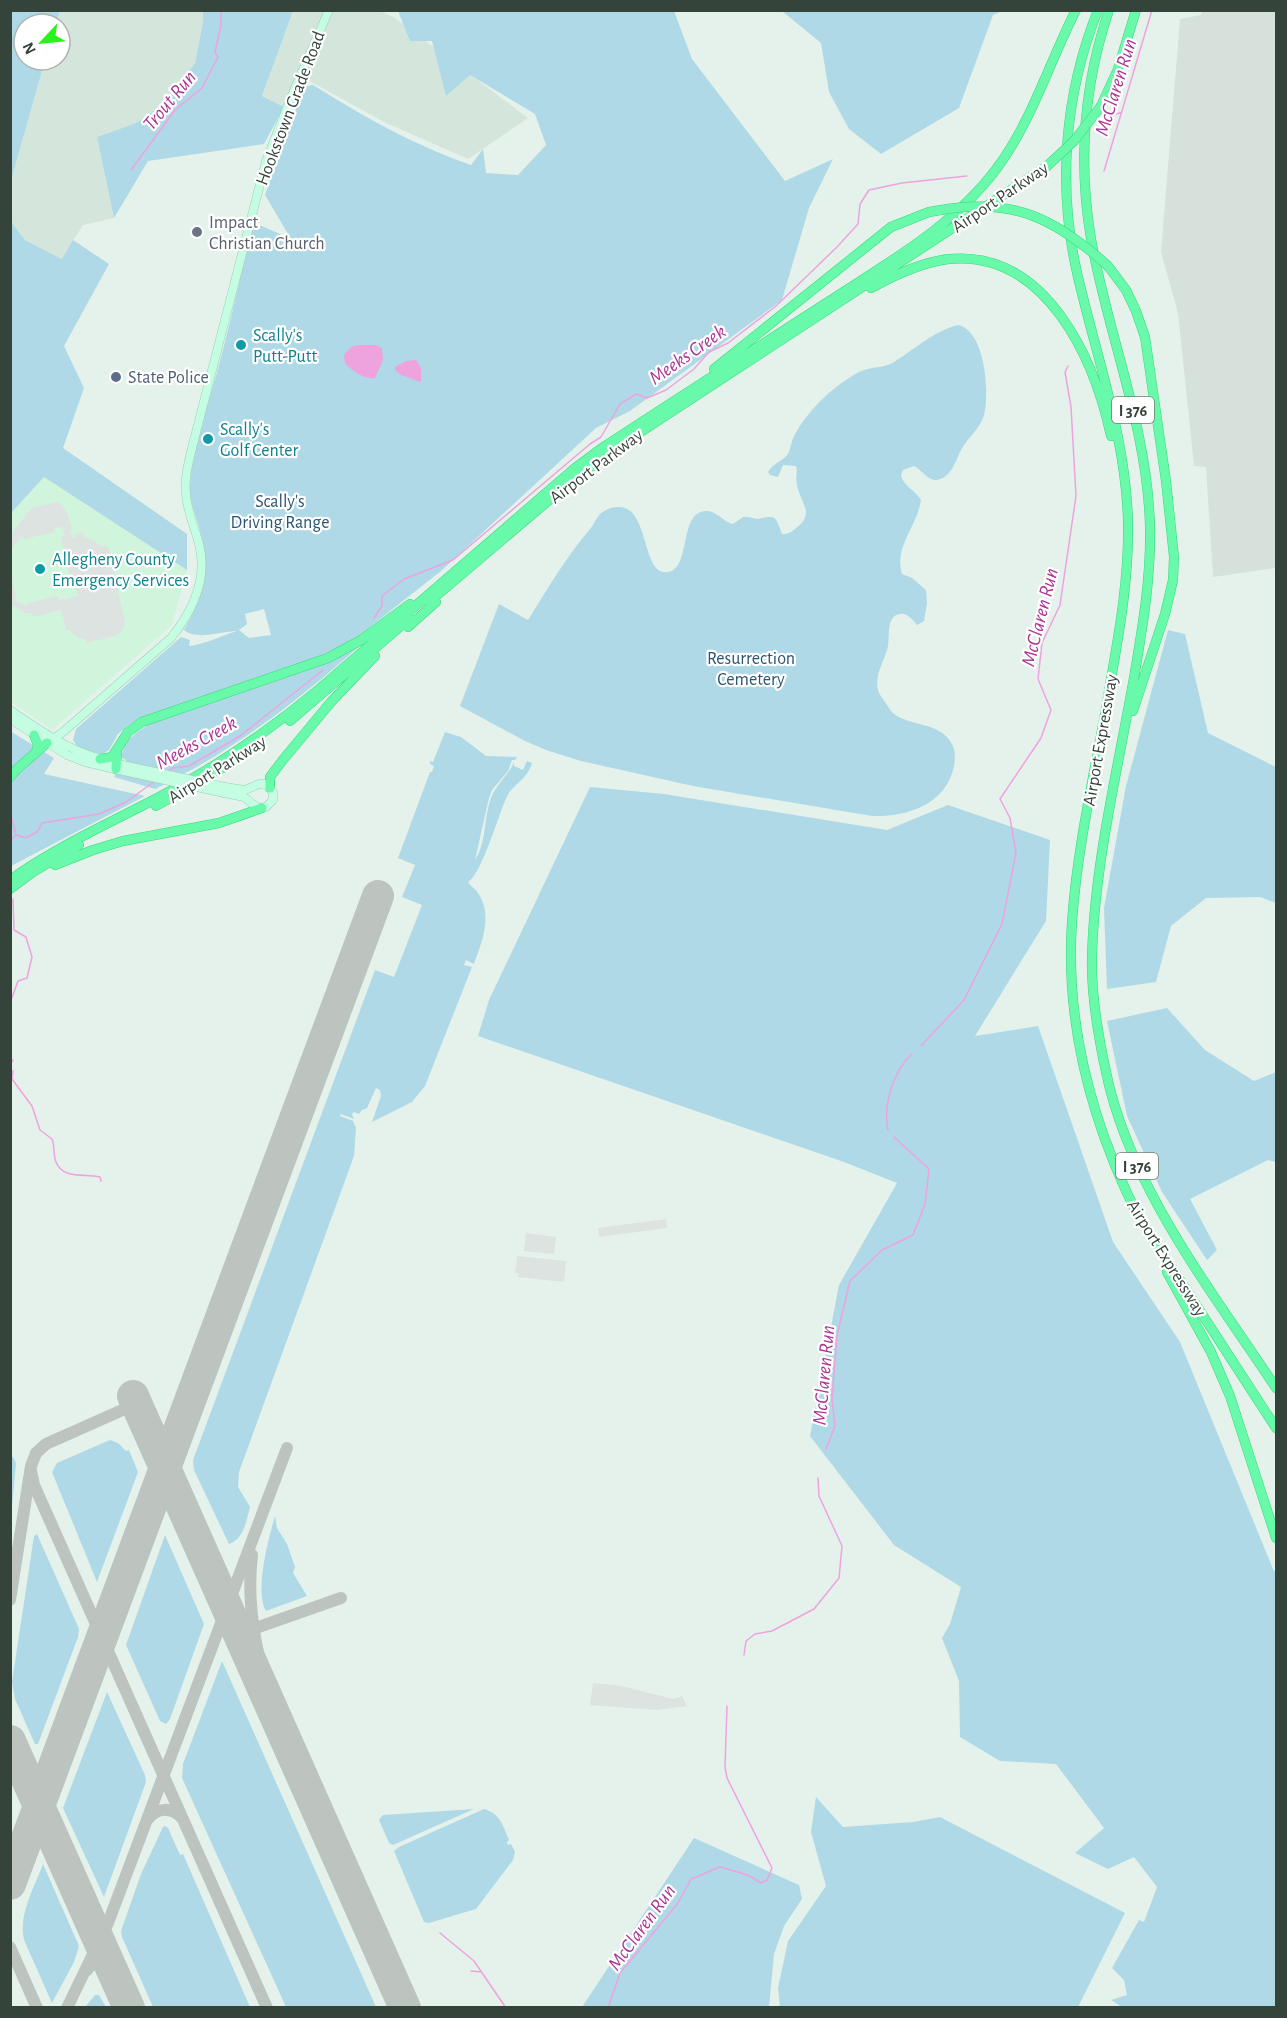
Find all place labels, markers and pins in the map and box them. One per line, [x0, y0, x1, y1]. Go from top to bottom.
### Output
place label: Impact Christian Church [209, 214, 325, 253]
marker: Impact Christian Church [190, 225, 204, 239]
place label: Scally's Putt-Putt [253, 327, 318, 366]
marker: Scally's Putt-Putt [234, 338, 248, 352]
place label: State Police [128, 369, 209, 387]
marker: State Police [109, 370, 123, 384]
place label: Scally's Golf Center [220, 421, 299, 460]
marker: Scally's Golf Center [201, 432, 215, 446]
place label: Allegheny County Emergency Services [52, 551, 189, 590]
marker: Allegheny County Emergency Services [33, 562, 47, 576]

